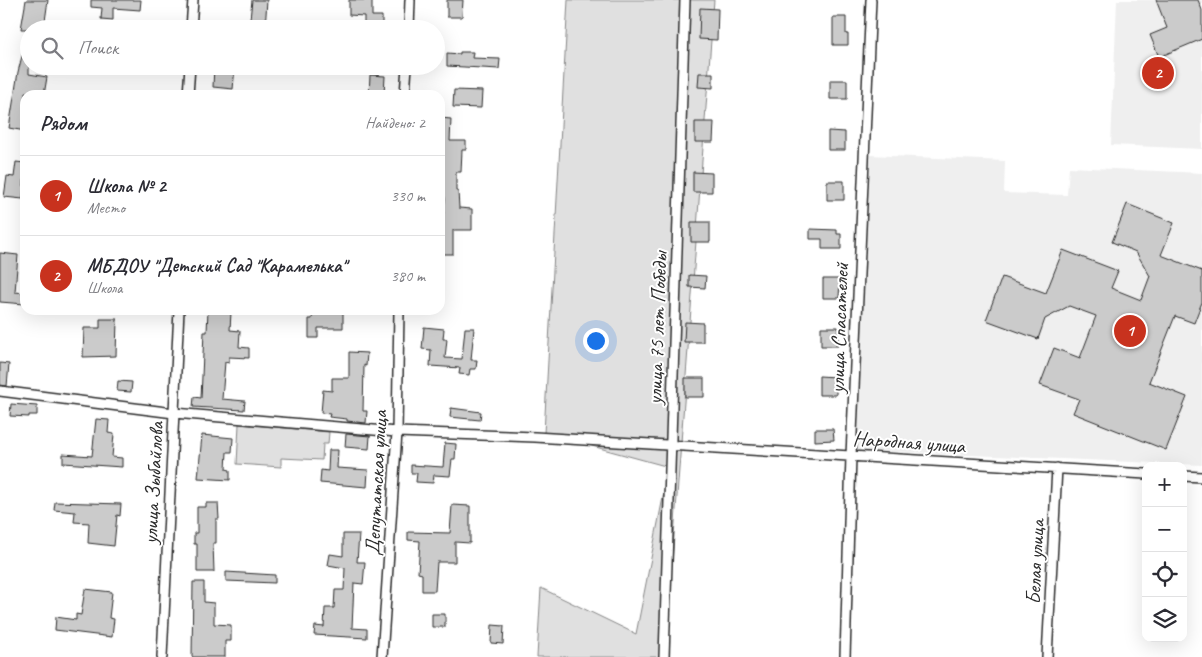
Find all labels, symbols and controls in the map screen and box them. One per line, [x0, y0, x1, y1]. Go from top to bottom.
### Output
search box [20, 20, 445, 75]
icon: search [38, 34, 66, 62]
text: Поиск [78, 36, 118, 60]
pin: 2 [1142, 54, 1174, 92]
text: Рядом [40, 110, 87, 136]
text: Найдено: 2 [365, 113, 425, 133]
text: Школа № 2 [87, 174, 166, 198]
text: 1 [52, 186, 60, 206]
text: 330 m [391, 186, 425, 206]
text: Место [87, 198, 125, 218]
street label: улица 75 лет Победы [641, 249, 673, 407]
text: МБДОУ "Детский Сад "Карамелька" [87, 254, 346, 278]
street label: улица Спасателей [824, 261, 854, 396]
text: 2 [52, 266, 60, 286]
text: 380 m [391, 266, 425, 286]
text: Школа [87, 278, 122, 298]
pin: 1 [1114, 312, 1146, 350]
your location [583, 328, 609, 354]
street label: Депутатская улица [359, 408, 393, 556]
street label: улица Зыбайлова [137, 420, 169, 547]
street label: Народная улица [852, 425, 968, 459]
map controls [1142, 462, 1187, 642]
button: + [1142, 462, 1187, 507]
button: − [1142, 507, 1187, 552]
street label: Белая улица [1020, 517, 1050, 605]
button: locate [1142, 552, 1187, 597]
button: layers [1142, 597, 1187, 642]

